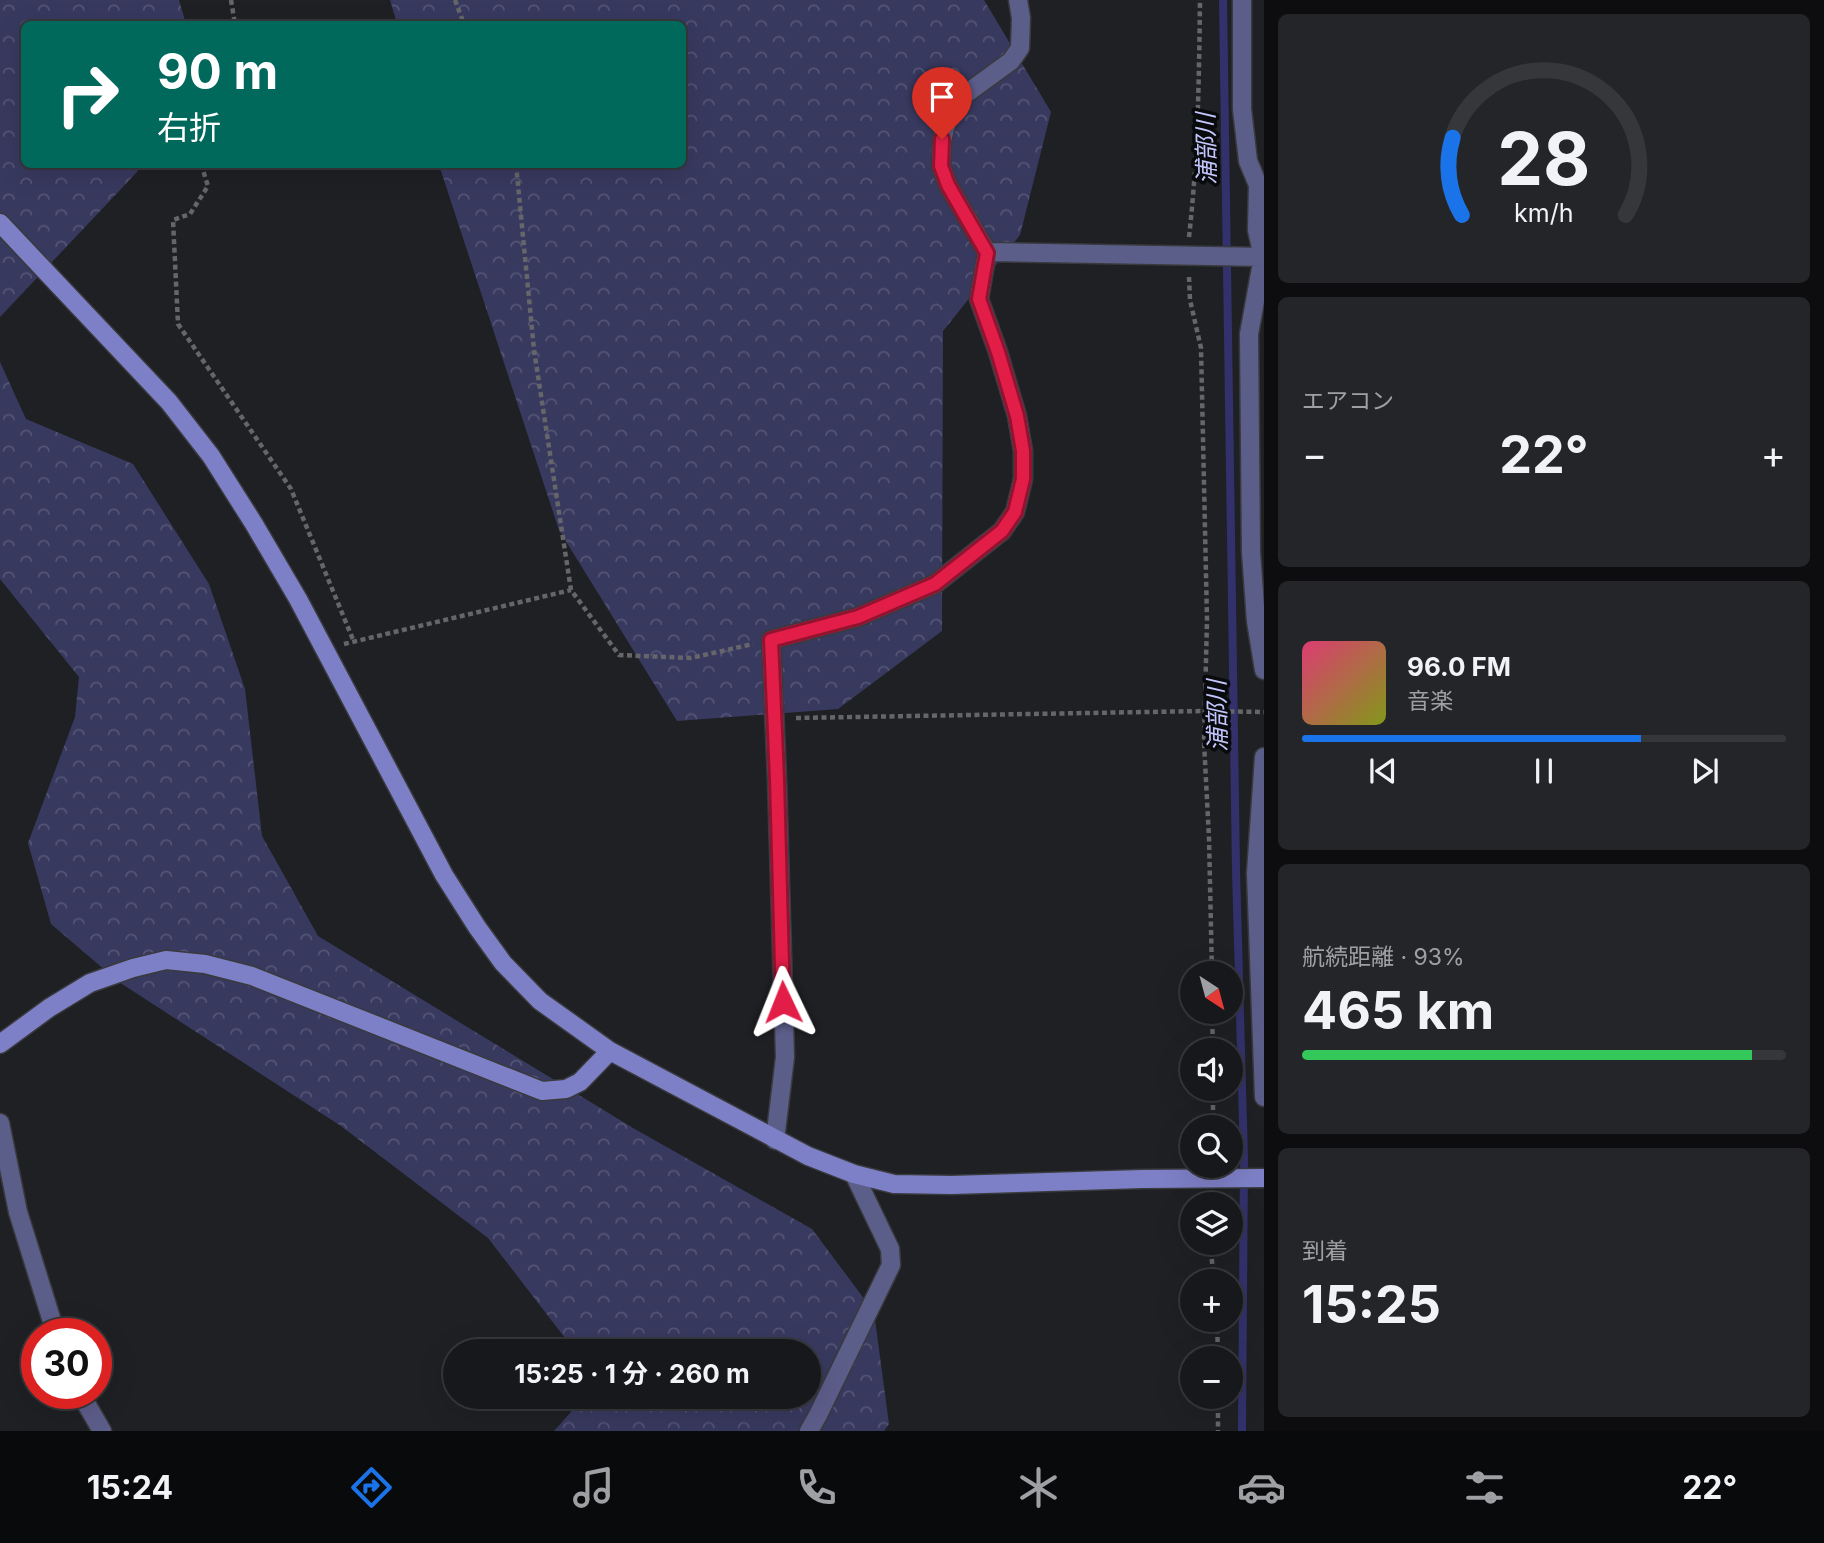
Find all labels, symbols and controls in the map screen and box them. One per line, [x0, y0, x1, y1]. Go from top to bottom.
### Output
text: 90 m [157, 42, 278, 101]
icon: right [42, 49, 133, 140]
pin [912, 67, 972, 139]
icon: arrive [923, 78, 961, 116]
text: 右折 [157, 108, 221, 147]
water label: 浦部川 [1191, 110, 1221, 185]
text: 28 [1497, 114, 1591, 203]
text: km/h [1514, 198, 1574, 228]
text: エアコン [1302, 387, 1394, 415]
text: 22° [1499, 423, 1589, 486]
text: − [1302, 431, 1327, 477]
text: + [1761, 431, 1786, 477]
text: 96.0 FM [1407, 651, 1511, 682]
water label: 浦部川 [1202, 677, 1232, 752]
text: 音楽 [1407, 687, 1453, 715]
icon: previous [1364, 752, 1402, 790]
icon: pause [1525, 752, 1563, 790]
icon: next [1686, 752, 1724, 790]
text: 航続距離 · 93% [1302, 943, 1465, 971]
north arrow [1180, 961, 1242, 1024]
map controls [1180, 961, 1243, 1409]
position arrow [746, 965, 820, 1039]
text: 465 km [1302, 979, 1494, 1042]
button: sound [1180, 1038, 1243, 1101]
button: search [1180, 1115, 1243, 1178]
button: layers [1180, 1192, 1243, 1255]
text: 到着 [1302, 1237, 1348, 1265]
button: + [1180, 1269, 1243, 1332]
text: 15:25 [1302, 1273, 1441, 1336]
speed limit sign: 30 [21, 1318, 112, 1409]
button: − [1180, 1346, 1243, 1409]
text: 15:25 · 1 分 · 260 m [514, 1358, 750, 1389]
icon: directions [347, 1463, 396, 1512]
icon: music [569, 1463, 618, 1512]
icon: phone [792, 1463, 841, 1512]
icon: climate [1014, 1463, 1063, 1512]
icon: car [1237, 1463, 1286, 1512]
icon: filters [1460, 1463, 1509, 1512]
text: 15:24 [87, 1468, 173, 1507]
text: 22° [1682, 1468, 1737, 1507]

